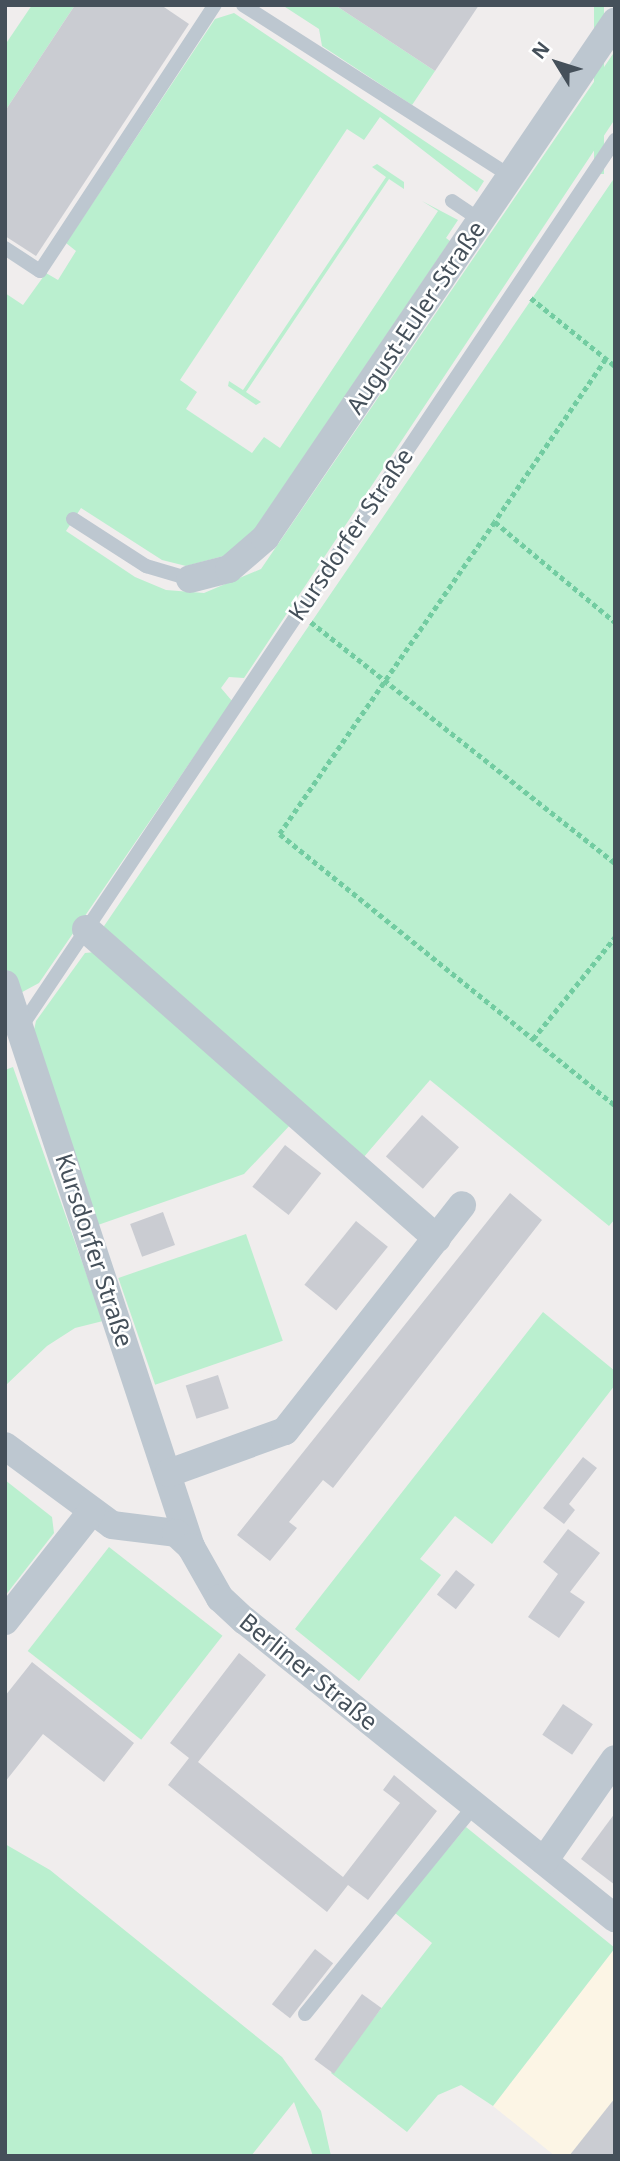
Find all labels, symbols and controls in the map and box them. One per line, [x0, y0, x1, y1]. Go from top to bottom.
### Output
north arrow [522, 28, 592, 98]
text: N [525, 36, 555, 64]
street label: August-Euler-Straße [340, 215, 490, 419]
street label: Kursdorfer Straße [282, 442, 418, 626]
street label: Kursdorfer Straße [50, 1150, 140, 1350]
street label: Berliner Straße [234, 1607, 384, 1735]

